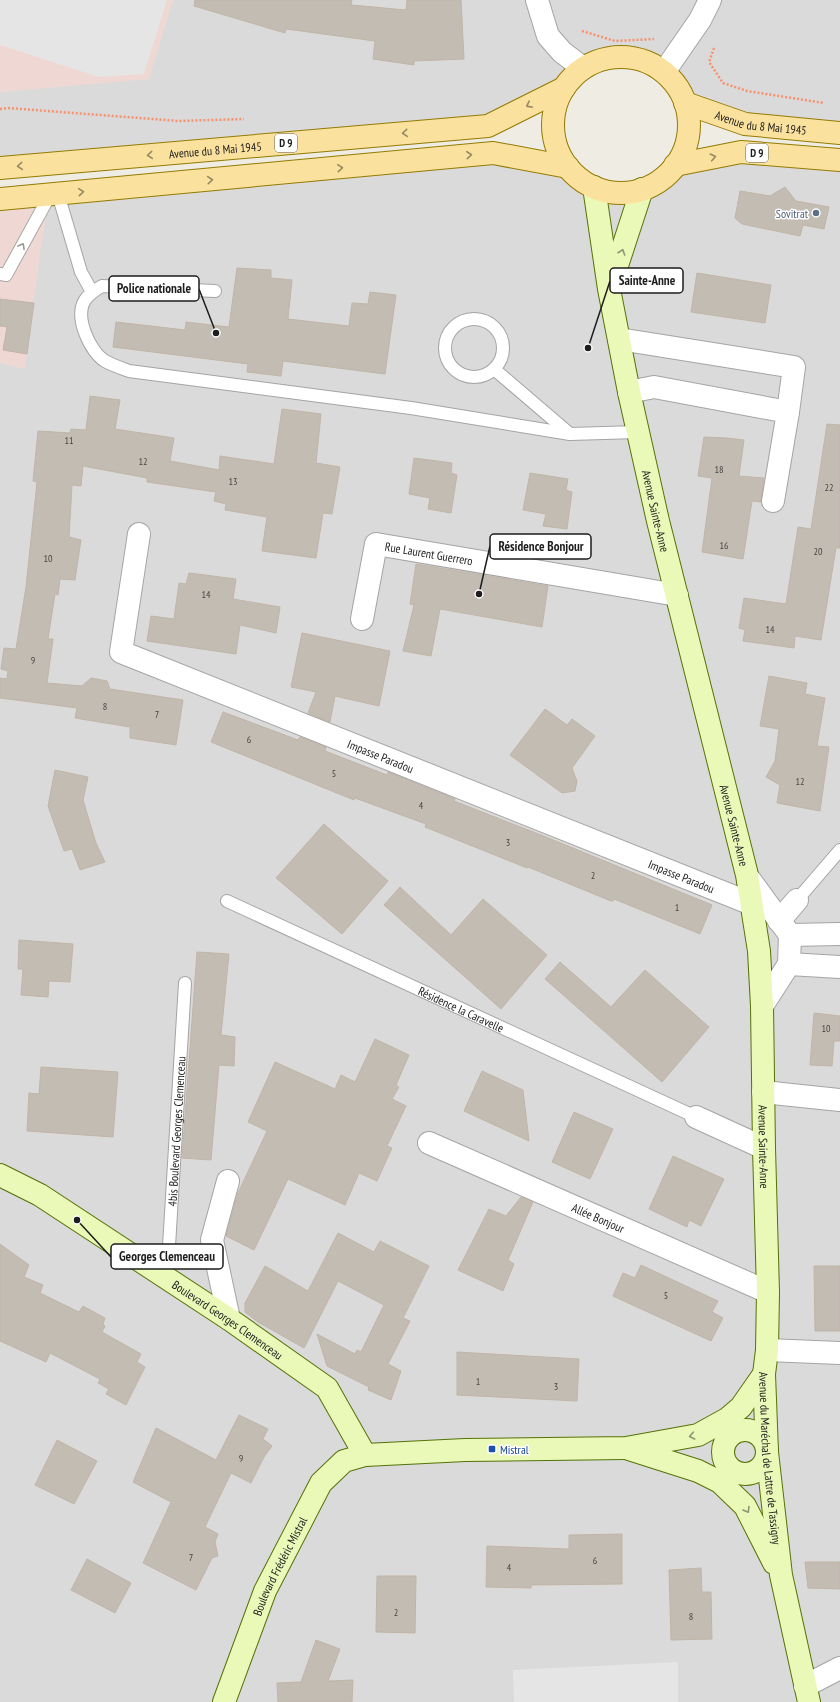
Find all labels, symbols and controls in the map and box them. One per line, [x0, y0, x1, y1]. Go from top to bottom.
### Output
one-way arrow [526, 100, 534, 108]
street label: Avenue du 8 Mai 1945 [713, 107, 807, 137]
one-way arrow [402, 128, 408, 137]
road number: D 9 [275, 134, 297, 152]
street label: Avenue du 8 Mai 1945 [168, 138, 262, 161]
road number: D 9 [746, 144, 768, 162]
one-way arrow [146, 150, 153, 159]
one-way arrow [466, 151, 472, 160]
one-way arrow [710, 154, 717, 162]
one-way arrow [17, 162, 23, 171]
one-way arrow [336, 163, 343, 172]
one-way arrow [207, 175, 213, 184]
one-way arrow [78, 187, 84, 196]
place label: Sovitrat [776, 206, 809, 221]
marker: Sovitrat [811, 208, 821, 218]
one-way arrow [17, 243, 25, 250]
one-way arrow [617, 248, 626, 255]
callout: Sainte-Anne [610, 268, 683, 293]
text: Sainte-Anne [619, 272, 676, 289]
callout: Police nationale [109, 276, 199, 301]
text: Police nationale [117, 280, 191, 297]
house number: 11 [65, 434, 74, 447]
house number: 12 [139, 455, 148, 468]
house number: 18 [715, 463, 724, 476]
street label: Avenue Sainte-Anne [639, 469, 673, 553]
house number: 13 [229, 475, 238, 488]
house number: 22 [825, 481, 834, 494]
callout: Résidence Bonjour [490, 534, 591, 559]
street label: Rue Laurent Guerrero [384, 538, 474, 568]
text: Résidence Bonjour [498, 538, 584, 555]
house number: 16 [720, 539, 729, 552]
house number: 20 [814, 545, 823, 558]
house number: 10 [44, 552, 53, 565]
house number: 14 [202, 588, 211, 601]
house number: 14 [766, 623, 775, 636]
house number: 9 [31, 654, 35, 667]
house number: 8 [103, 700, 107, 713]
house number: 7 [155, 708, 159, 721]
house number: 6 [247, 733, 252, 746]
street label: Impasse Paradou [345, 736, 416, 776]
house number: 5 [332, 767, 336, 780]
house number: 12 [796, 775, 805, 788]
street label: Avenue Sainte-Anne [717, 783, 752, 868]
house number: 4 [419, 799, 424, 812]
house number: 3 [506, 836, 510, 849]
street label: Impasse Paradou [646, 856, 717, 896]
house number: 2 [591, 869, 595, 882]
house number: 1 [675, 901, 679, 914]
street label: Résidence la Caravelle [416, 983, 507, 1035]
house number: 10 [822, 1022, 831, 1035]
street label: 4bis Boulevard Georges Clemenceau [164, 1056, 188, 1207]
street label: Avenue Sainte-Anne [756, 1105, 773, 1189]
street label: Allée Bonjour [570, 1199, 628, 1236]
callout: Georges Clemenceau [111, 1244, 223, 1269]
text: Georges Clemenceau [119, 1248, 215, 1265]
street label: Boulevard Georges Clemenceau [170, 1276, 286, 1362]
house number: 5 [664, 1289, 668, 1302]
street label: Avenue du Maréchal de Lattre de Tassigny [756, 1371, 785, 1546]
house number: 1 [476, 1375, 480, 1388]
house number: 3 [554, 1380, 558, 1393]
one-way arrow [689, 1431, 695, 1439]
place label: Mistral [500, 1442, 529, 1457]
marker: Mistral [487, 1444, 497, 1454]
house number: 9 [239, 1452, 243, 1465]
one-way arrow [742, 1506, 749, 1513]
street label: Boulevard Frédéric Mistral [249, 1514, 310, 1618]
house number: 7 [189, 1551, 193, 1564]
house number: 6 [593, 1554, 598, 1567]
house number: 4 [507, 1561, 512, 1574]
house number: 2 [394, 1606, 398, 1619]
house number: 8 [689, 1610, 693, 1623]

